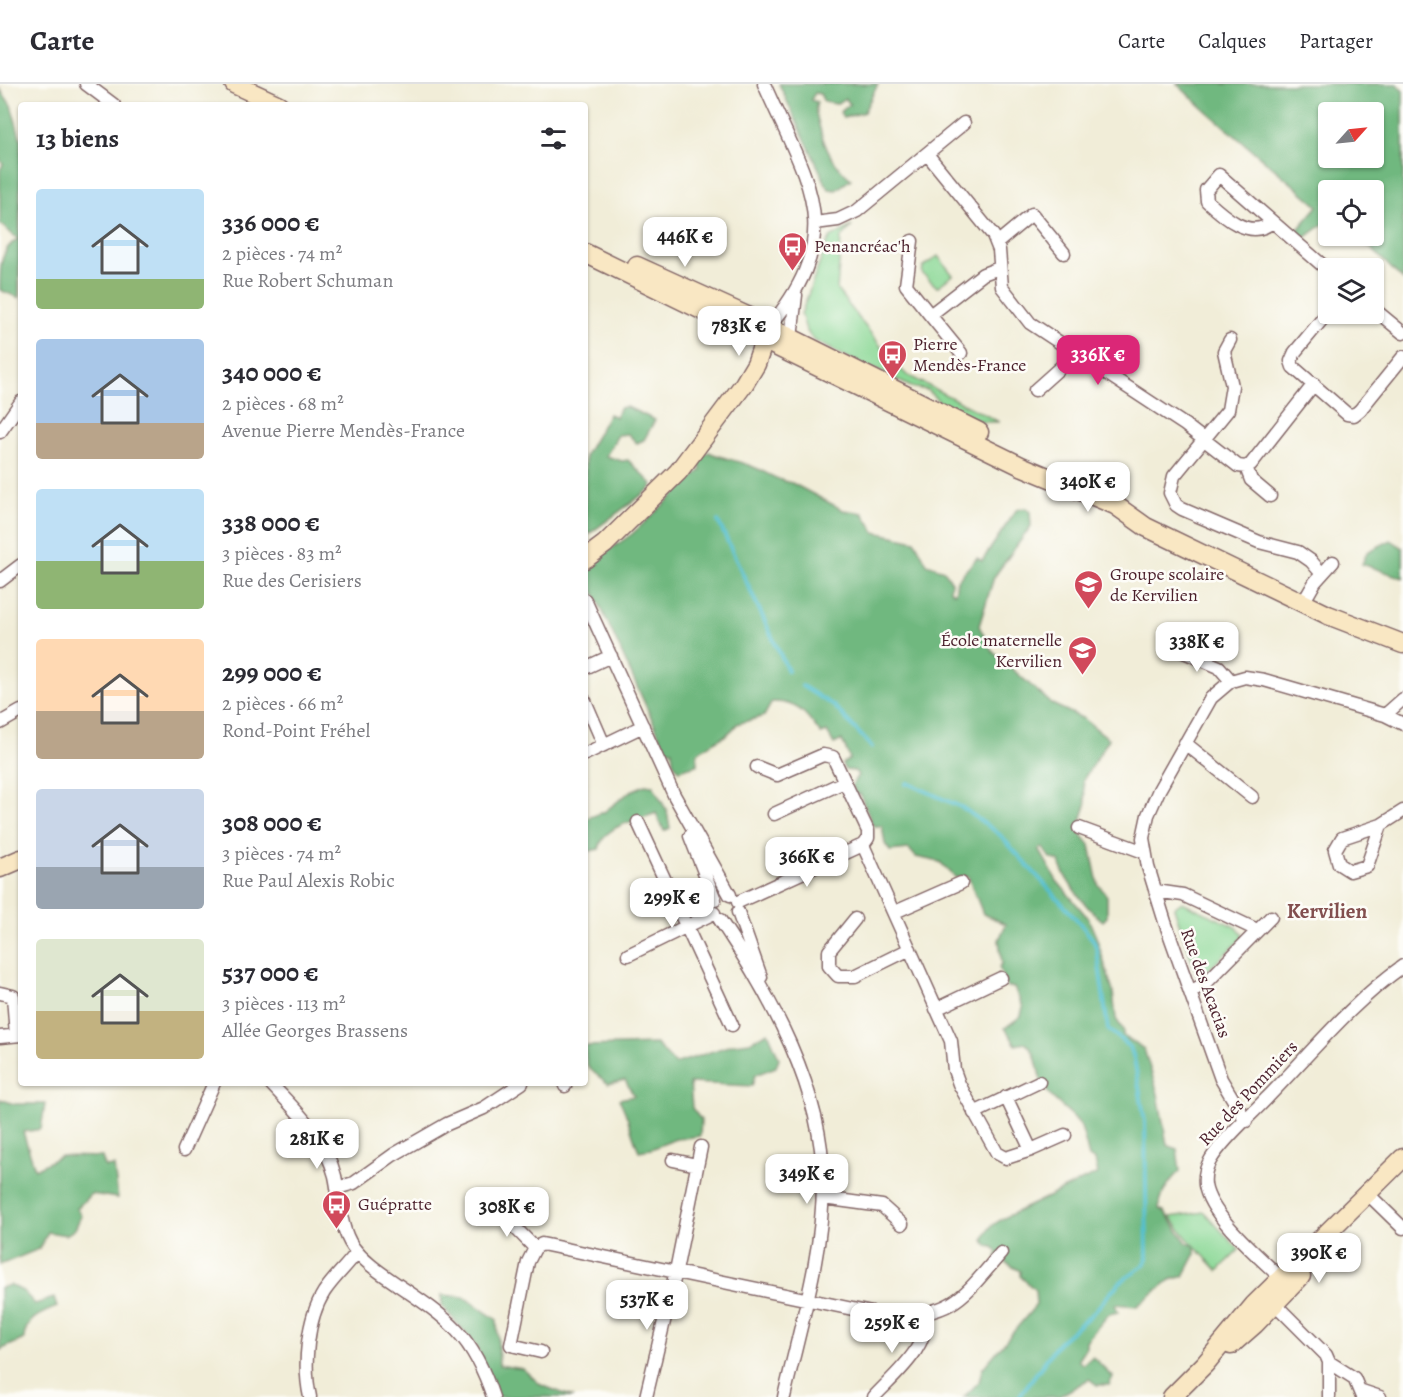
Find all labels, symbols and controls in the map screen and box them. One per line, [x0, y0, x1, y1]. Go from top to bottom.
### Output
text: Carte [30, 22, 95, 60]
text: Carte [1118, 27, 1165, 55]
text: Calques [1198, 27, 1266, 55]
text: Partager [1299, 27, 1373, 55]
north arrow [1318, 102, 1384, 168]
map controls [1318, 102, 1384, 324]
text: 13 biens [36, 121, 119, 156]
icon: filters [537, 122, 570, 155]
button: locate [1318, 180, 1384, 246]
text: 336 000 € [222, 205, 320, 240]
icon: home [84, 213, 156, 285]
pin: 446K € [636, 217, 734, 268]
text: 446K € [657, 223, 713, 250]
bus stop icon: Penancréac'h [777, 230, 809, 272]
place label: Penancréac'h [814, 234, 911, 258]
text: 2 pièces · 74 m² [222, 240, 342, 267]
button: layers [1318, 258, 1384, 324]
text: Rue Robert Schuman [222, 267, 393, 294]
pin: 783K € [690, 306, 788, 357]
text: 783K € [712, 312, 766, 339]
place label: Pierre Mendès-France [913, 332, 1026, 377]
pin: 336K € [1049, 335, 1147, 386]
bus stop icon: Pierre Mendès-France [876, 338, 908, 380]
text: 336K € [1071, 341, 1125, 368]
text: 340 000 € [222, 355, 322, 390]
icon: home [84, 363, 156, 435]
text: 2 pièces · 68 m² [222, 390, 344, 417]
text: Avenue Pierre Mendès-France [222, 417, 465, 444]
pin: 340K € [1039, 462, 1137, 513]
text: 340K € [1060, 468, 1116, 495]
text: 338 000 € [222, 505, 320, 540]
icon: home [84, 513, 156, 585]
text: 3 pièces · 83 m² [222, 540, 342, 567]
place label: Groupe scolaire de Kervilien [1110, 562, 1224, 607]
text: Rue des Cerisiers [222, 567, 362, 594]
school or university icon: Groupe scolaire de Kervilien [1073, 568, 1105, 610]
pin: 338K € [1148, 622, 1246, 673]
place label: École maternelle Kervilien [940, 628, 1062, 673]
text: 338K € [1170, 628, 1224, 655]
school or university icon: École maternelle Kervilien [1067, 634, 1099, 676]
text: 299 000 € [222, 655, 322, 690]
icon: home [84, 663, 156, 735]
text: 2 pièces · 66 m² [222, 690, 343, 717]
text: Rond-Point Fréhel [222, 717, 370, 744]
text: 308 000 € [222, 805, 322, 840]
icon: home [84, 813, 156, 885]
pin: 366K € [758, 837, 856, 888]
text: 3 pièces · 74 m² [222, 840, 341, 867]
text: 366K € [779, 843, 835, 870]
text: Rue Paul Alexis Robic [222, 867, 395, 894]
pin: 299K € [623, 878, 721, 929]
text: 299K € [644, 884, 700, 911]
district label: Kervilien [1287, 897, 1368, 925]
street label: Rue des Acacias [1175, 925, 1237, 1041]
text: 537 000 € [222, 955, 319, 990]
icon: home [84, 963, 156, 1035]
text: 3 pièces · 113 m² [222, 990, 346, 1017]
text: Allée Georges Brassens [222, 1017, 408, 1044]
street label: Rue des Pommiers [1193, 1035, 1303, 1151]
pin: 281K € [268, 1119, 366, 1170]
text: 281K € [290, 1125, 344, 1152]
pin: 349K € [758, 1154, 856, 1205]
text: 349K € [779, 1160, 835, 1187]
pin: 308K € [458, 1187, 556, 1238]
bus stop icon: Guépratte [321, 1188, 353, 1230]
place label: Guépratte [358, 1192, 432, 1216]
text: 308K € [479, 1193, 535, 1220]
pin: 390K € [1270, 1233, 1368, 1284]
text: 390K € [1291, 1239, 1347, 1266]
pin: 537K € [598, 1280, 696, 1331]
text: 537K € [620, 1286, 674, 1313]
pin: 259K € [843, 1303, 941, 1354]
text: 259K € [864, 1309, 920, 1336]

